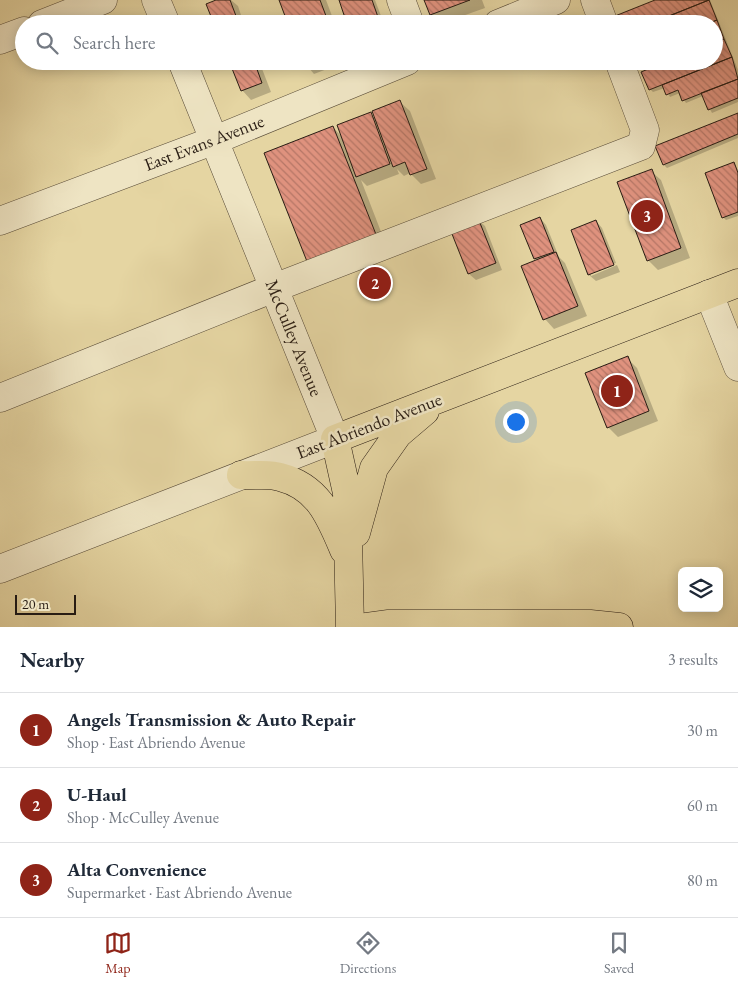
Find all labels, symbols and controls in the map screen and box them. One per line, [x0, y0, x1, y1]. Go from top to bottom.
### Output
search box [15, 15, 723, 70]
icon: search [33, 29, 61, 57]
text: Search here [73, 30, 155, 55]
street label: East Evans Avenue [140, 109, 267, 176]
pin: 3 [631, 197, 663, 235]
pin: 2 [359, 264, 391, 302]
street label: McCulley Avenue [261, 276, 328, 400]
pin: 1 [601, 372, 633, 410]
street label: East Abriendo Avenue [293, 387, 445, 464]
your location [503, 409, 529, 435]
map controls [678, 567, 723, 612]
button: layers [678, 567, 723, 612]
scale bar [15, 592, 76, 615]
text: 20 m [22, 595, 49, 613]
text: Nearby [20, 646, 84, 673]
text: 3 results [668, 649, 718, 670]
text: Angels Transmission & Auto Repair [67, 707, 356, 732]
text: 1 [32, 720, 40, 741]
text: 30 m [687, 720, 718, 741]
text: Shop · East Abriendo Avenue [67, 732, 245, 753]
text: U-Haul [67, 782, 127, 807]
text: 2 [32, 795, 40, 816]
text: 60 m [687, 795, 718, 816]
text: Shop · McCulley Avenue [67, 807, 219, 828]
text: Alta Convenience [67, 857, 207, 882]
text: 3 [32, 870, 40, 891]
text: 80 m [687, 870, 718, 891]
text: Supermarket · East Abriendo Avenue [67, 882, 292, 903]
tab: Map [104, 929, 132, 977]
tab: Directions [340, 929, 396, 977]
tab: Saved [604, 929, 634, 977]

